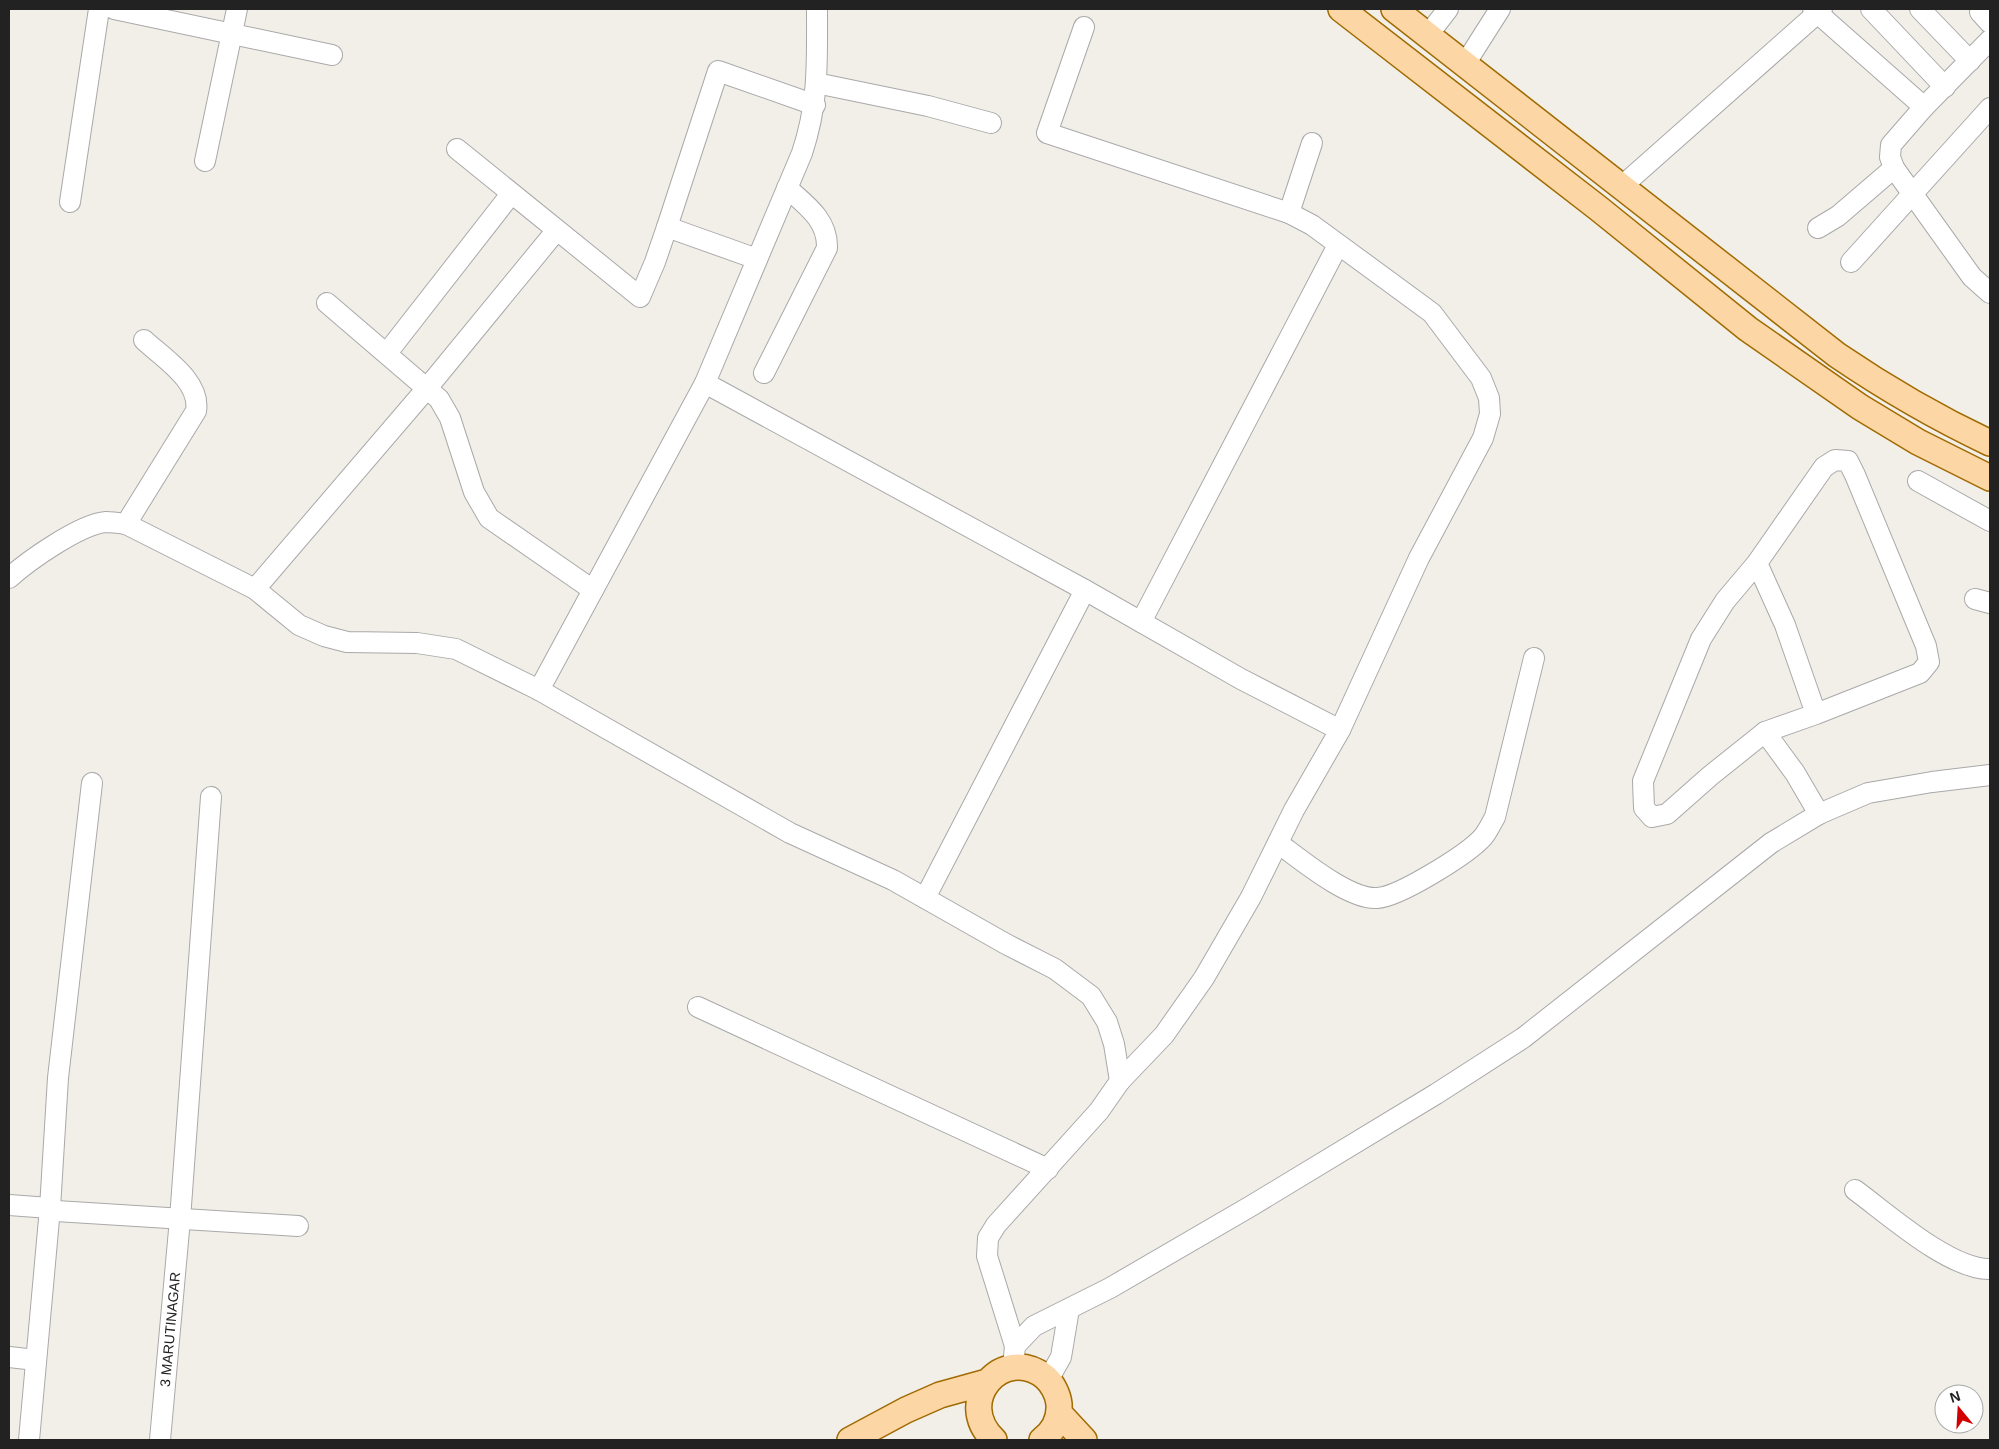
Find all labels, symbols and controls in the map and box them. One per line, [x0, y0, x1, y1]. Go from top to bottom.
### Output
street label: 3 MARUTINAGAR [157, 1271, 183, 1388]
north arrow [1934, 1384, 1984, 1434]
text: N [1948, 1387, 1962, 1406]

